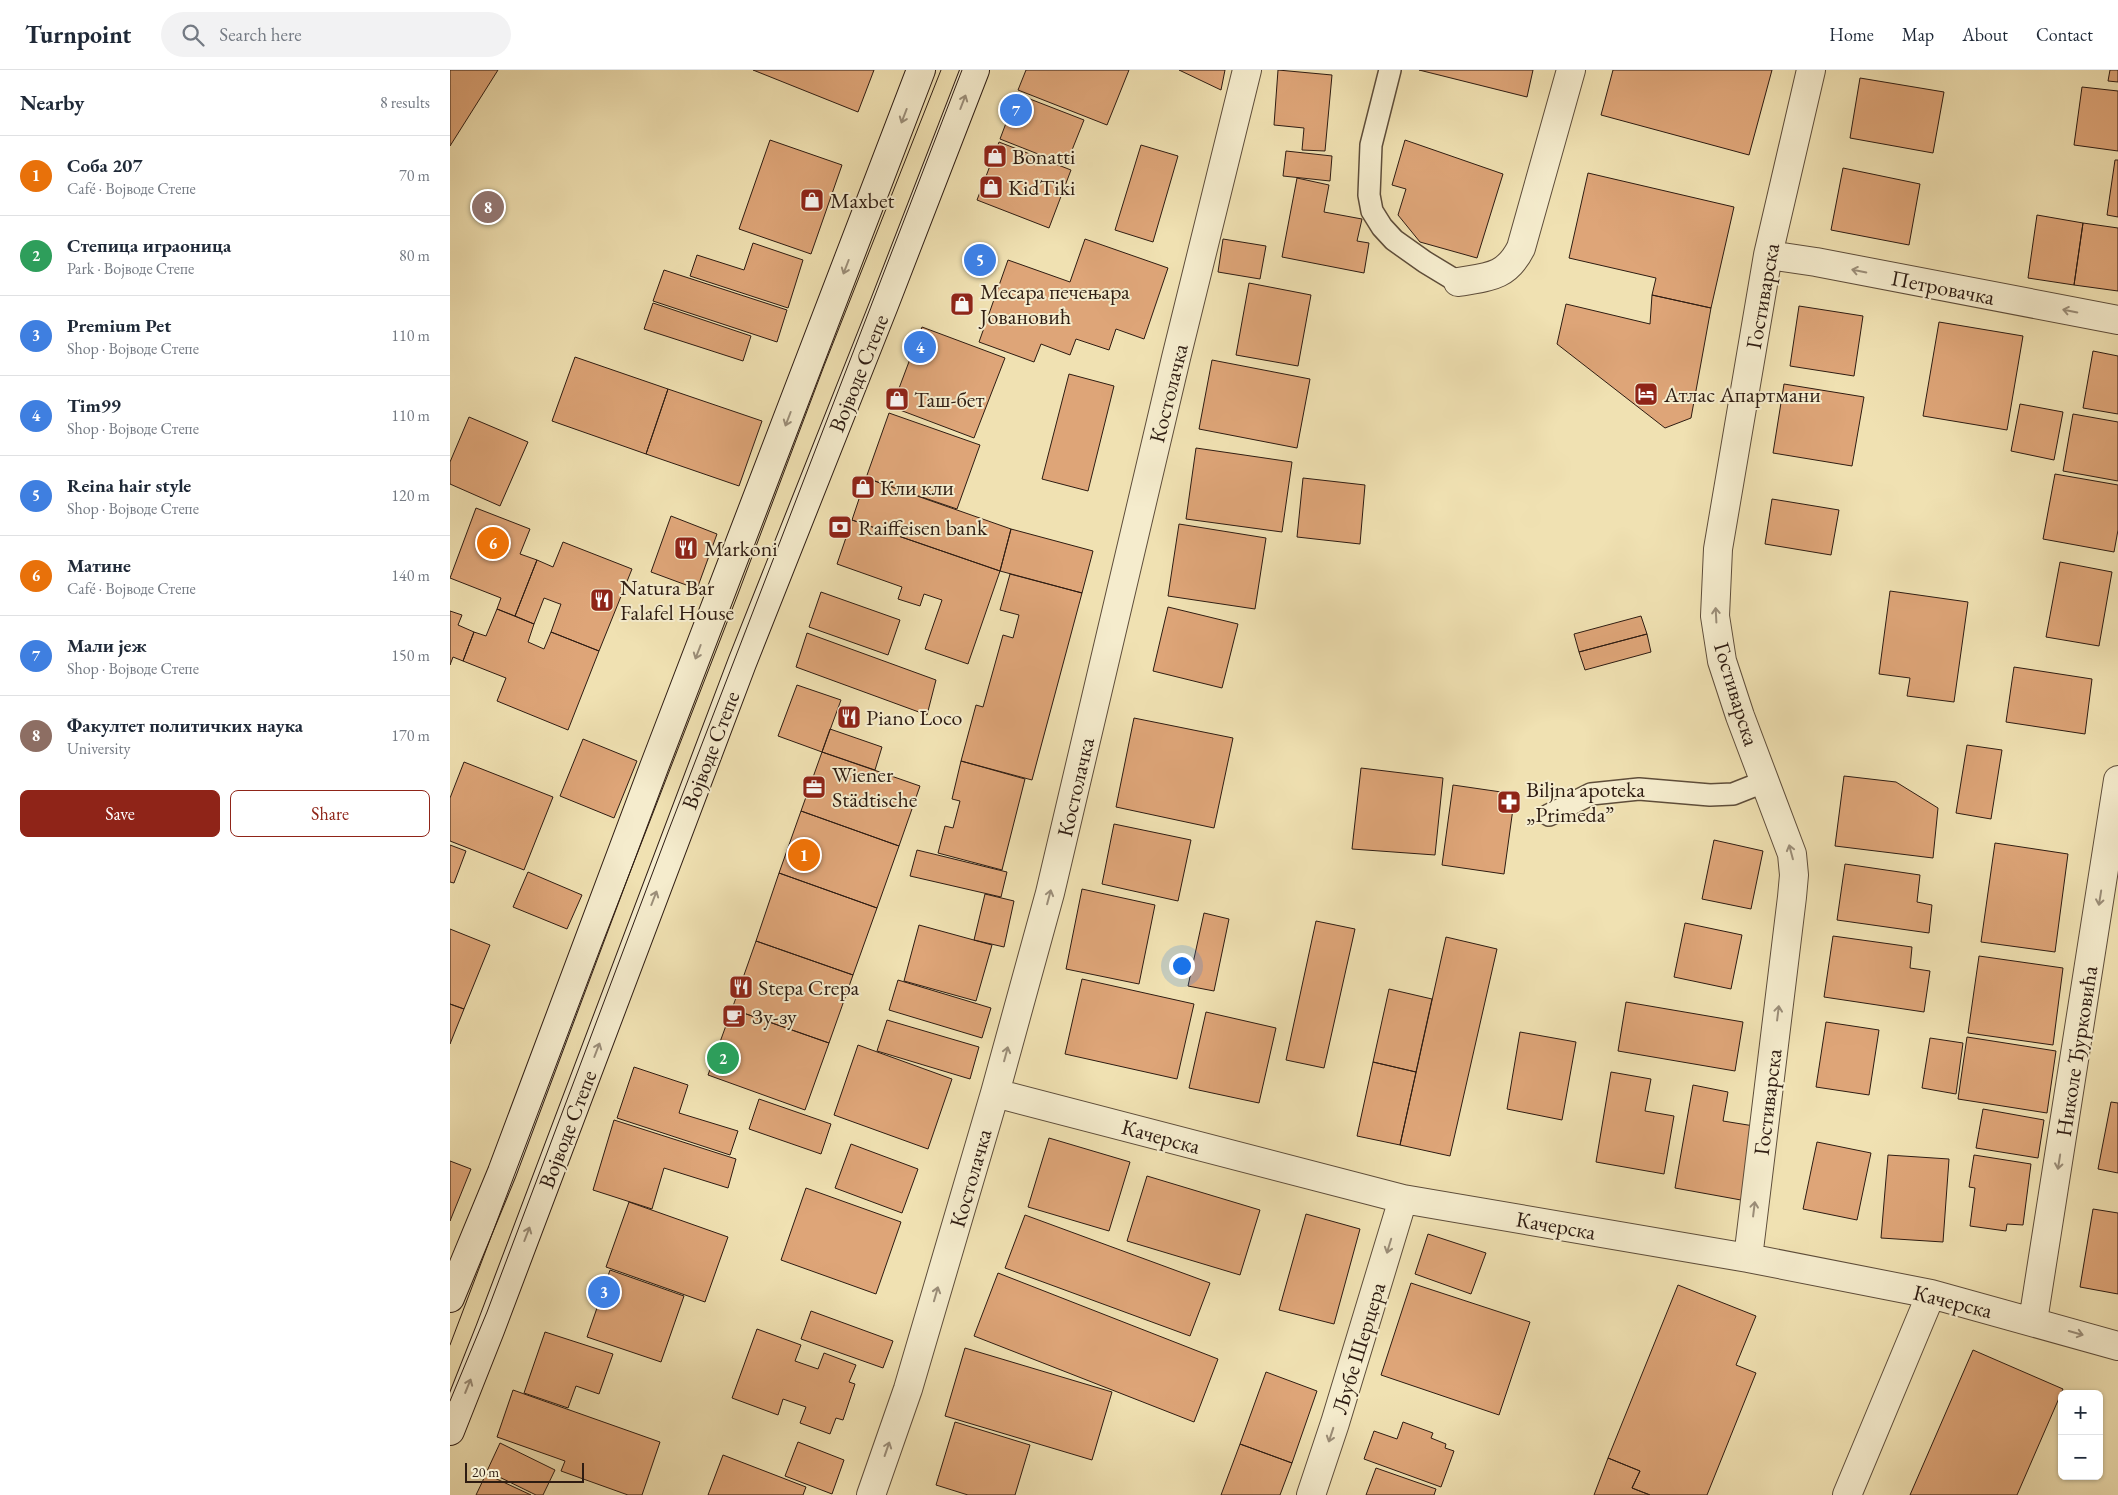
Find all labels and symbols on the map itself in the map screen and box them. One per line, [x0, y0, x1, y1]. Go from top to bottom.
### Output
pin: 7 [1000, 91, 1032, 129]
one-way arrow [959, 95, 968, 110]
one-way arrow [899, 107, 908, 123]
place label: Bonatti [1012, 142, 1075, 171]
shop icon: Bonatti [982, 143, 1008, 169]
place label: KidTiki [1008, 173, 1075, 202]
shop icon: KidTiki [978, 174, 1004, 200]
place label: Maxbet [830, 186, 895, 215]
shop icon: Maxbet [799, 187, 825, 213]
pin: 8 [472, 188, 504, 226]
pin: 5 [964, 241, 996, 279]
street label: Гостиварска [1739, 241, 1786, 351]
one-way arrow [841, 259, 850, 274]
street label: Петровачка [1889, 263, 1997, 312]
one-way arrow [1851, 265, 1867, 275]
place label: Месара печењара Јовановић [978, 277, 1130, 331]
shop icon: Месара печењара Јовановић [949, 291, 975, 317]
one-way arrow [2063, 306, 2079, 316]
street label: Војводе Степе [822, 310, 895, 436]
pin: 4 [904, 328, 936, 366]
street label: Костолачка [1142, 340, 1195, 446]
place label: Атлас Апартмани [1663, 380, 1821, 409]
hotel icon: Атлас Апартмани [1633, 381, 1659, 407]
place label: Таш-бет [914, 385, 984, 414]
shop icon: Таш-бет [884, 386, 910, 412]
one-way arrow [782, 411, 792, 426]
place label: Кли кли [880, 473, 954, 502]
shop icon: Кли кли [850, 474, 876, 500]
place label: Raiffeisen bank [858, 513, 988, 542]
bank icon: Raiffeisen bank [827, 514, 853, 540]
pin: 6 [477, 524, 509, 562]
place label: Markoni [704, 534, 778, 563]
restaurant icon: Markoni [673, 535, 699, 561]
place label: Natura Bar Falafel House [620, 573, 735, 627]
restaurant icon: Natura Bar Falafel House [589, 587, 615, 613]
one-way arrow [1711, 607, 1721, 623]
street label: Гостиварска [1707, 639, 1766, 750]
one-way arrow [693, 644, 702, 660]
street label: Војводе Степе [675, 687, 746, 813]
place label: Piano Loco [866, 703, 962, 732]
restaurant icon: Piano Loco [836, 704, 862, 730]
street label: Костолачка [1050, 734, 1101, 840]
place label: Wiener Städtische [832, 760, 918, 814]
office icon: Wiener Städtische [801, 774, 827, 800]
place label: Biljna apoteka „Primeda” [1526, 775, 1645, 829]
pharmacy icon: Biljna apoteka „Primeda” [1496, 789, 1522, 815]
pin: 1 [788, 836, 820, 874]
one-way arrow [1786, 845, 1795, 861]
one-way arrow [2094, 889, 2104, 905]
one-way arrow [1045, 890, 1054, 906]
one-way arrow [650, 891, 659, 906]
your location [1169, 953, 1195, 979]
street label: Николе Ђурковића [2049, 963, 2104, 1139]
place label: Stepa Crepa [758, 973, 859, 1002]
restaurant icon: Stepa Crepa [728, 974, 754, 1000]
place label: Зу-зу [752, 1002, 797, 1031]
cafe icon: Зу-зу [721, 1003, 747, 1029]
one-way arrow [1773, 1006, 1783, 1022]
pin: 2 [707, 1039, 739, 1077]
one-way arrow [593, 1043, 602, 1058]
one-way arrow [1002, 1047, 1011, 1063]
street label: Гостиварска [1747, 1047, 1788, 1157]
street label: Војводе Степе [532, 1066, 603, 1192]
street label: Качерска [1118, 1112, 1204, 1161]
street label: Костолачка [943, 1125, 998, 1231]
one-way arrow [2053, 1154, 2063, 1170]
one-way arrow [1749, 1202, 1759, 1218]
street label: Качерска [1514, 1204, 1598, 1247]
one-way arrow [523, 1227, 532, 1243]
one-way arrow [1383, 1238, 1393, 1254]
pin: 3 [588, 1273, 620, 1311]
street label: Качерска [1910, 1278, 1996, 1325]
street label: Љубе Шерцера [1325, 1279, 1392, 1418]
one-way arrow [932, 1287, 942, 1303]
one-way arrow [2067, 1329, 2083, 1339]
one-way arrow [464, 1379, 473, 1394]
one-way arrow [1326, 1427, 1335, 1442]
one-way arrow [883, 1442, 892, 1457]
scale bar [465, 1460, 584, 1483]

